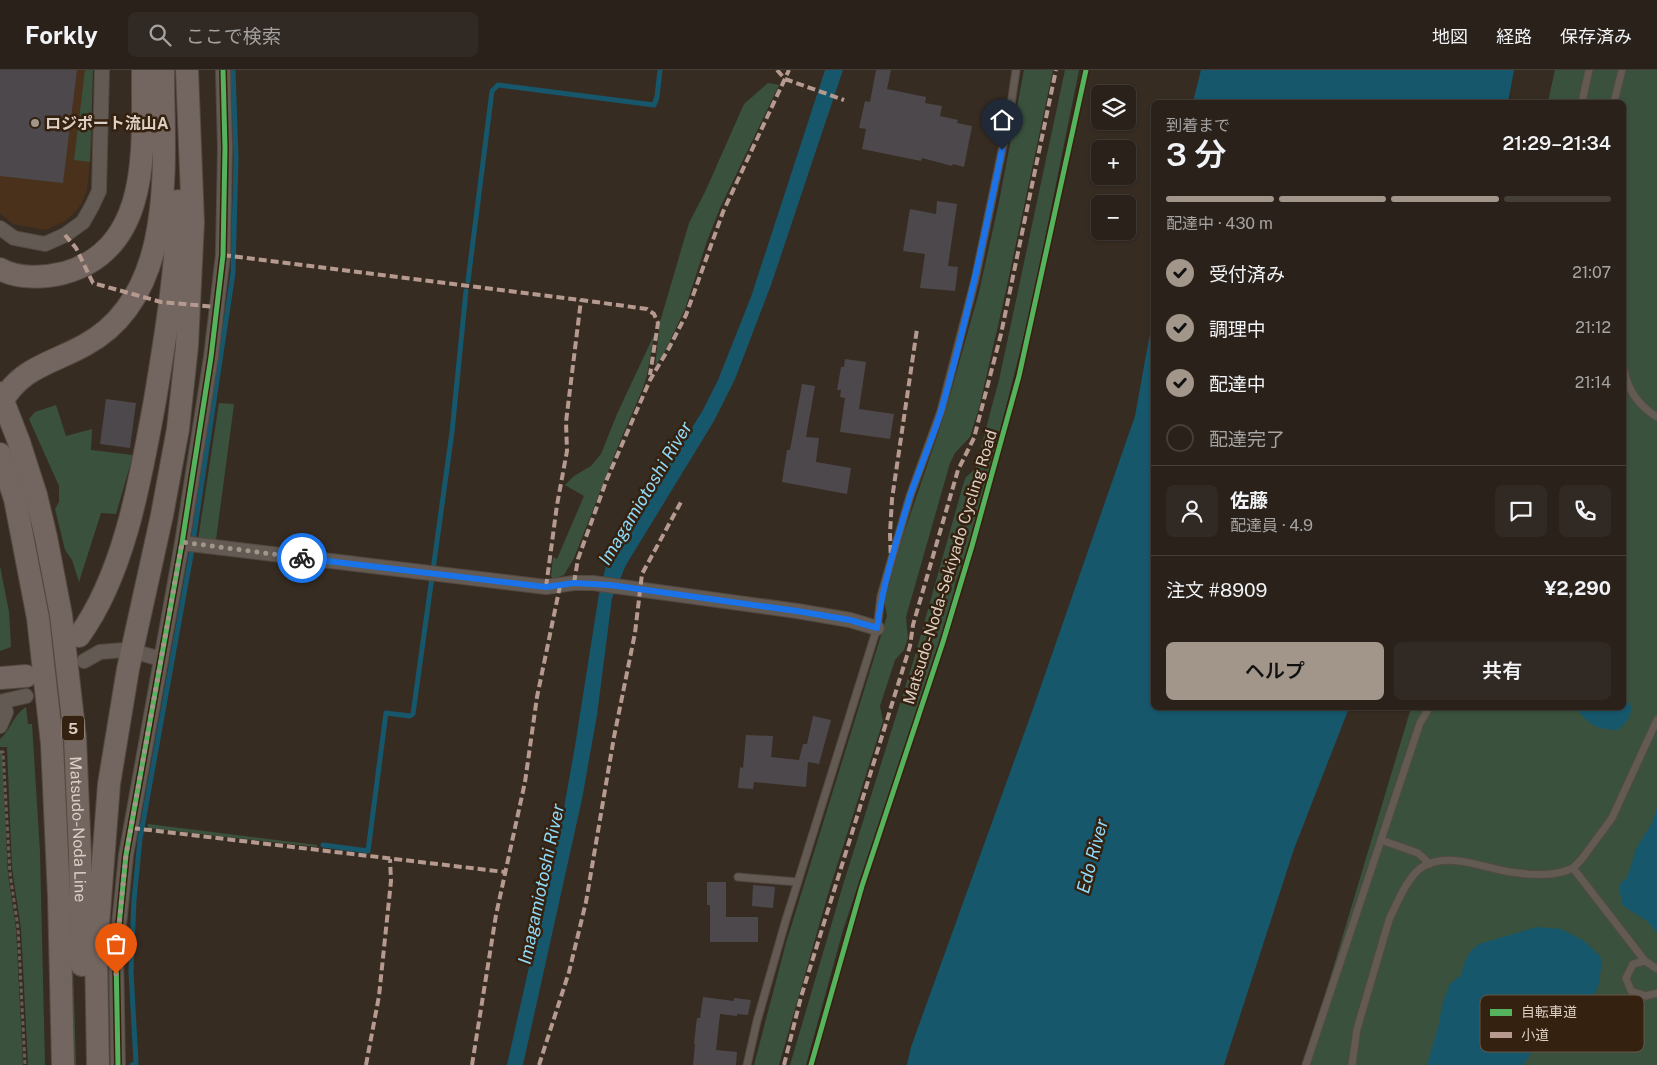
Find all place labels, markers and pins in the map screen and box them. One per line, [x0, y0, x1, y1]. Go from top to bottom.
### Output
pin [981, 99, 1023, 150]
place label: ロジポート流山A [45, 114, 169, 133]
marker: ロジポート流山A [29, 117, 41, 129]
pin [95, 923, 137, 974]

